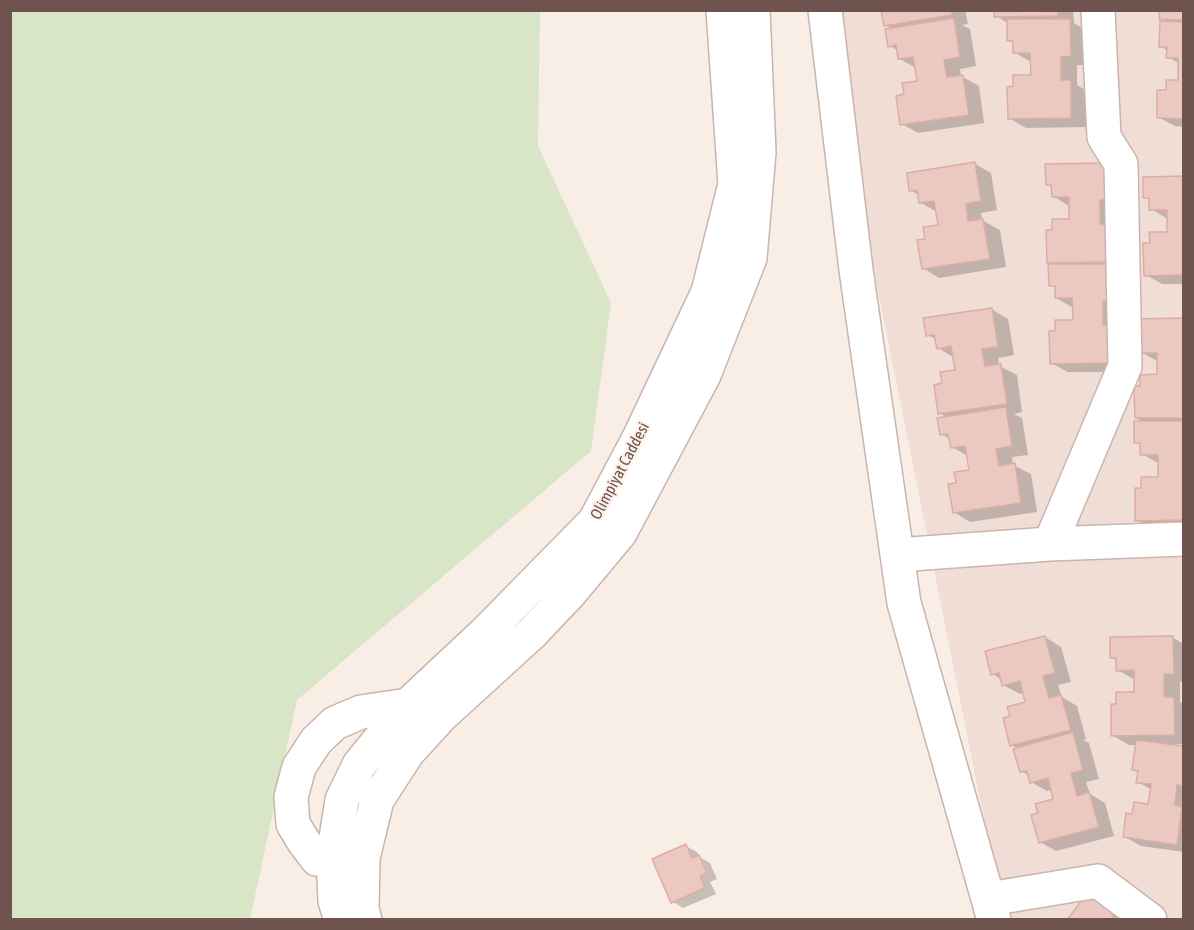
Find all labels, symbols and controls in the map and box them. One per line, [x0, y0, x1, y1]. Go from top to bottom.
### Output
street label: Olimpiyat Caddesi [586, 419, 654, 523]

